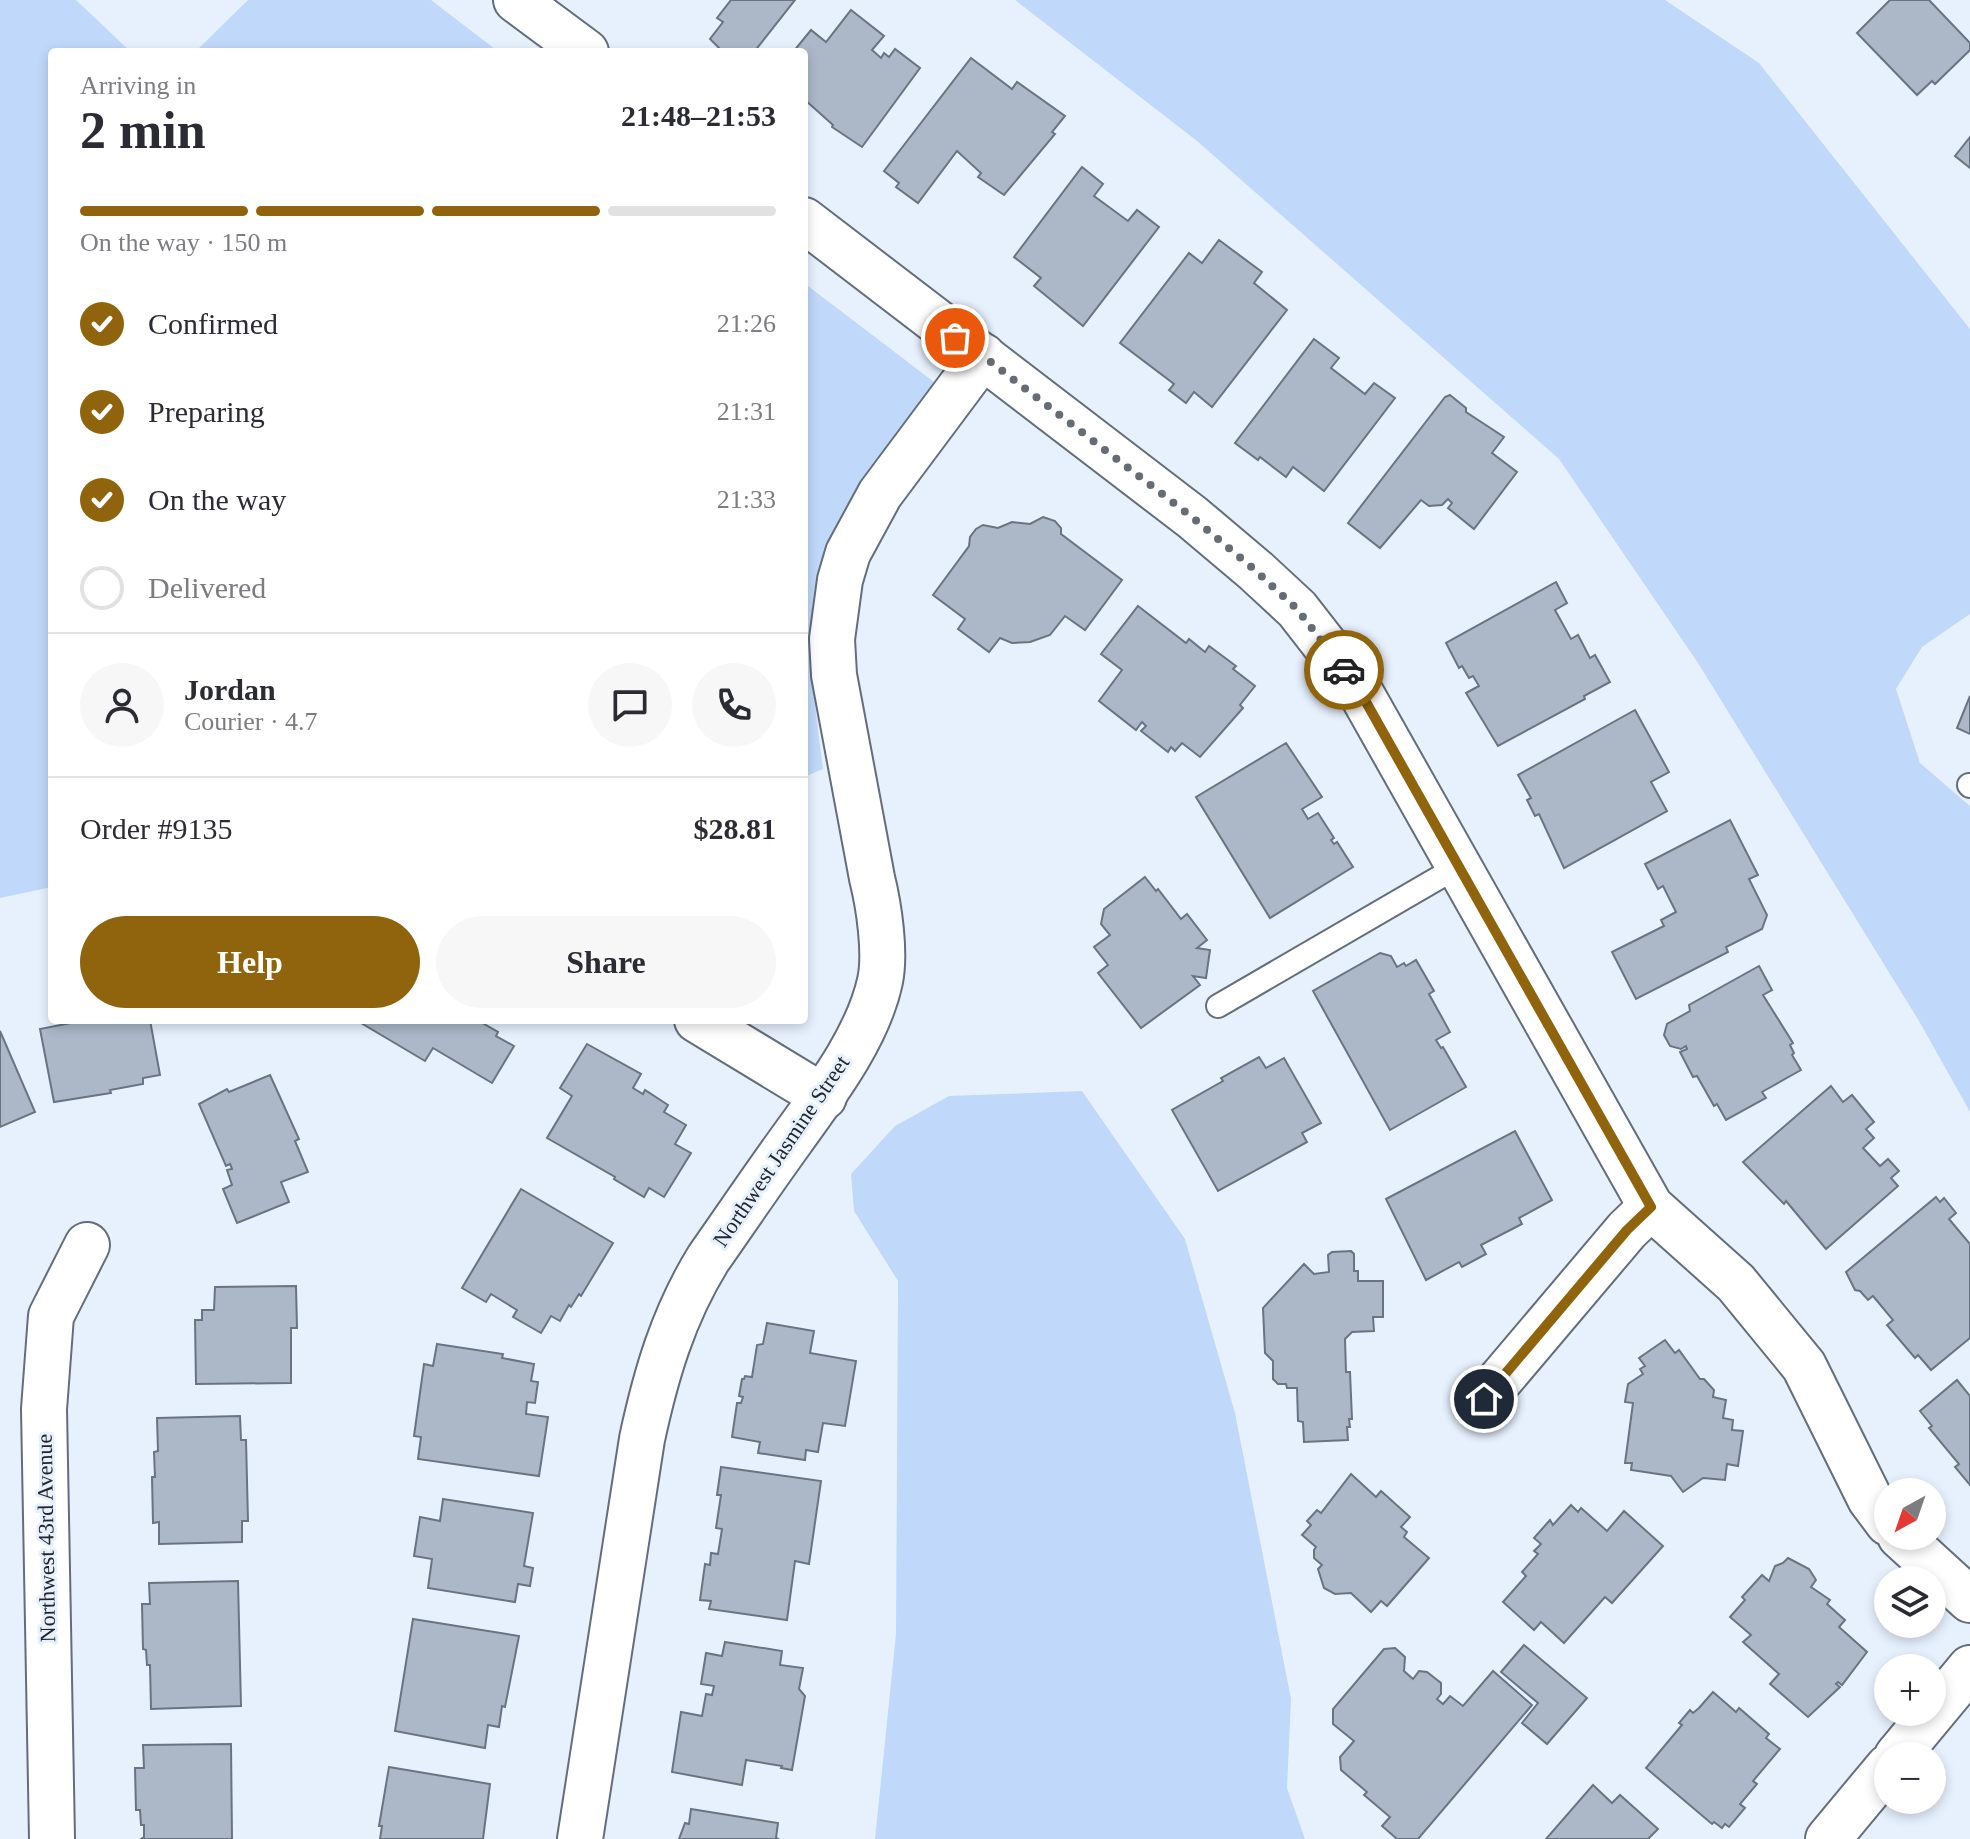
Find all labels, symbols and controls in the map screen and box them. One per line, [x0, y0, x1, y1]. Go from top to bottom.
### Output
text: Arriving in [80, 71, 196, 100]
text: 21:48–21:53 [621, 99, 776, 132]
text: 2 min [80, 102, 206, 159]
text: On the way · 150 m [80, 228, 287, 257]
icon: check [80, 302, 124, 346]
pin [921, 304, 989, 372]
text: Confirmed [148, 307, 278, 340]
text: 21:26 [717, 309, 776, 338]
icon: bag [933, 316, 977, 360]
icon: check [80, 390, 124, 434]
text: Preparing [148, 395, 265, 428]
text: 21:31 [717, 397, 776, 426]
icon: check [80, 478, 124, 522]
text: On the way [148, 483, 286, 516]
text: 21:33 [717, 485, 776, 514]
text: Delivered [148, 571, 266, 604]
courier [1304, 630, 1384, 710]
icon: car [1322, 648, 1366, 692]
button: person [80, 663, 164, 747]
button: chat [588, 663, 672, 747]
button: phone [692, 663, 776, 747]
text: Jordan [184, 673, 276, 706]
text: Courier · 4.7 [184, 707, 318, 736]
text: Order #9135 [80, 812, 232, 845]
text: $28.81 [694, 812, 776, 845]
button: Help [80, 916, 420, 1008]
button: Share [436, 916, 776, 1008]
street label: Northwest Jasmine Street [708, 1051, 854, 1251]
pin [1450, 1365, 1518, 1433]
icon: home [1462, 1377, 1506, 1421]
street label: Northwest 43rd Avenue [32, 1434, 60, 1642]
north arrow [1874, 1478, 1946, 1550]
map controls [1874, 1478, 1946, 1814]
button: layers [1874, 1566, 1946, 1638]
button: + [1874, 1654, 1946, 1726]
button: − [1874, 1742, 1946, 1814]

